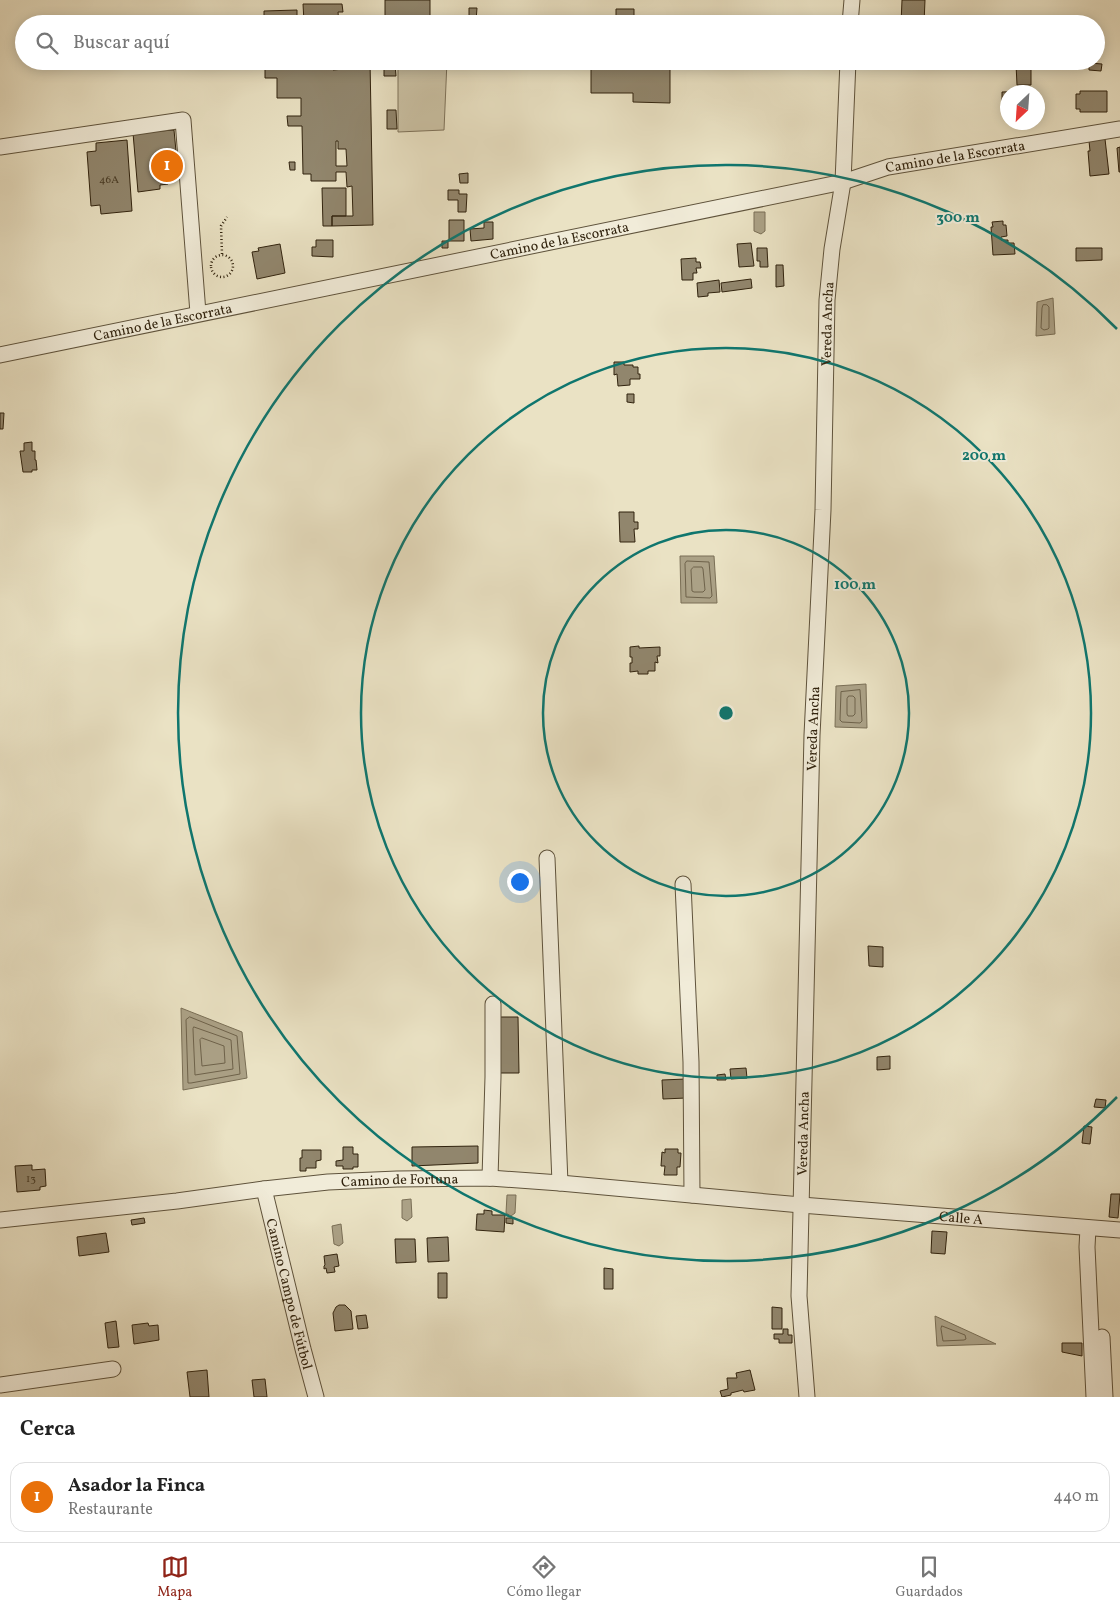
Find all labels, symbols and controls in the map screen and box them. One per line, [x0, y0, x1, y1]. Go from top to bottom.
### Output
search box [15, 15, 1105, 70]
icon: search [33, 29, 61, 57]
text: Buscar aquí [73, 30, 170, 56]
north arrow [1000, 85, 1045, 130]
street label: Camino de la Escorrata [884, 137, 1027, 178]
pin: 1 [151, 147, 183, 185]
house number: 46A [99, 173, 119, 188]
text: 300 m [936, 208, 980, 229]
street label: Camino de la Escorrata [489, 218, 631, 265]
street label: Vereda Ancha [818, 281, 840, 366]
street label: Camino de la Escorrata [92, 300, 234, 347]
text: 200 m [962, 446, 1006, 467]
text: 100 m [834, 575, 877, 596]
street label: Vereda Ancha [803, 686, 825, 771]
centre of rings [717, 704, 735, 722]
your location [507, 869, 533, 895]
street label: Vereda Ancha [794, 1091, 815, 1176]
street label: Camino de Fortuna [341, 1170, 459, 1192]
house number: 13 [26, 1172, 36, 1187]
street label: Calle A [938, 1208, 984, 1230]
street label: Camino Campo de Fútbol [261, 1217, 316, 1372]
text: Cerca [20, 1415, 75, 1444]
text: Asador la Finca [68, 1473, 205, 1499]
text: 1 [34, 1486, 40, 1508]
text: 440 m [1053, 1486, 1099, 1508]
text: Restaurante [68, 1499, 153, 1521]
tab: Mapa [157, 1553, 192, 1602]
tab: Cómo llegar [507, 1553, 581, 1602]
tab: Guardados [896, 1553, 963, 1602]

